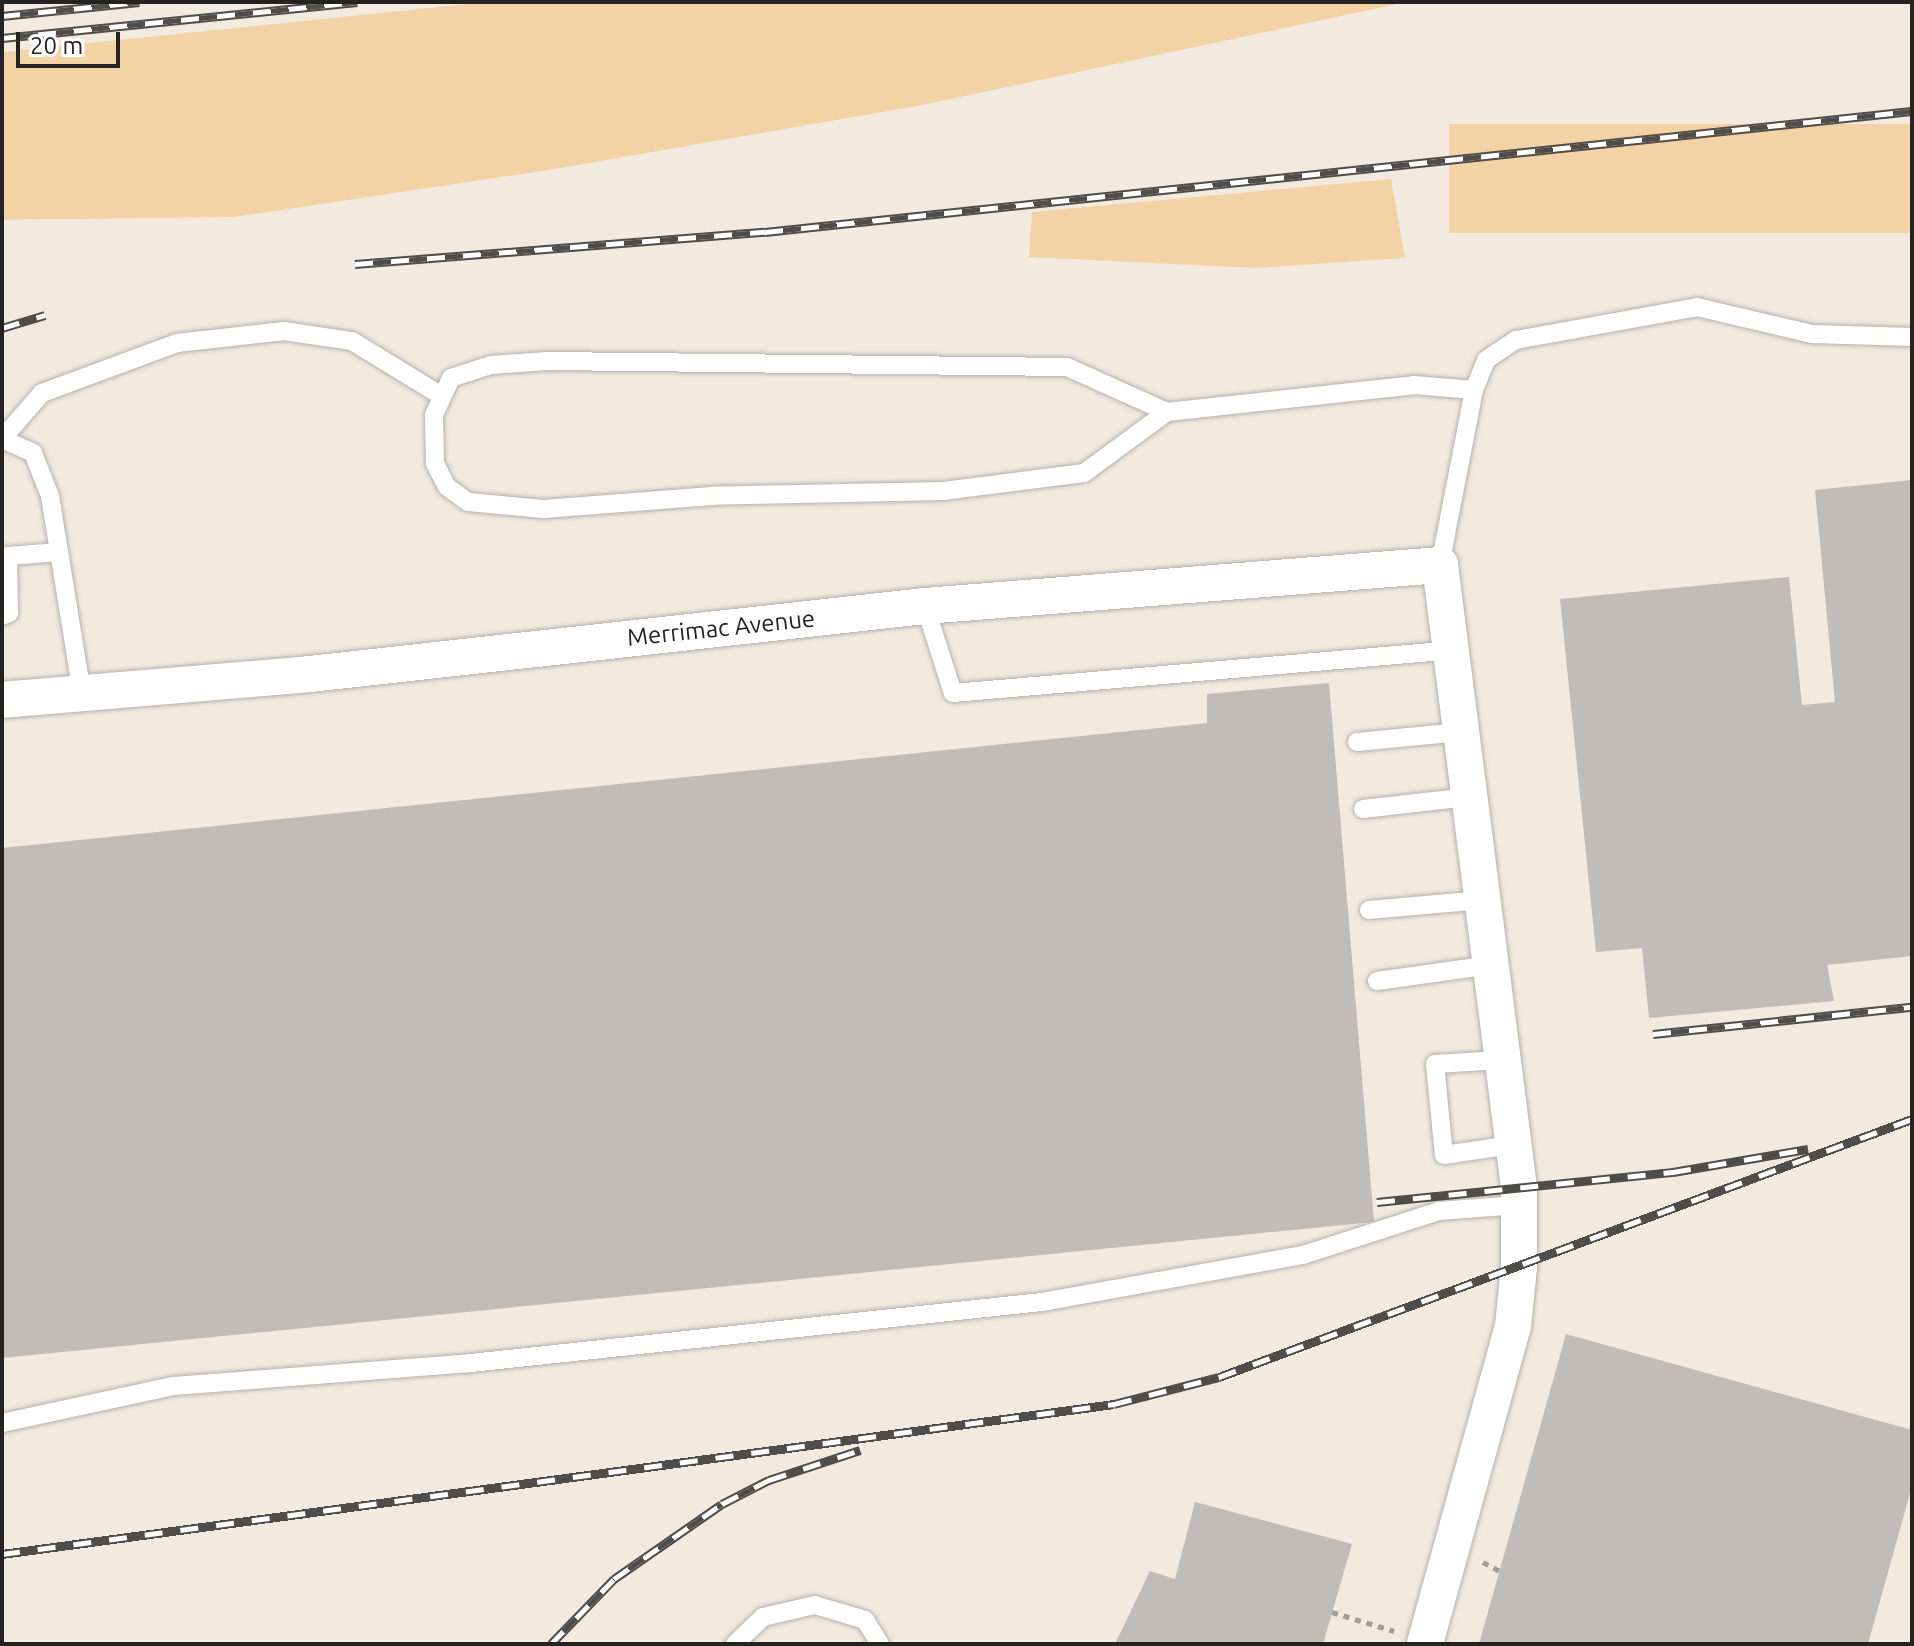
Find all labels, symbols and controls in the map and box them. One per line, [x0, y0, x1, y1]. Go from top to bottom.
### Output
scale bar [20, 16, 124, 66]
text: 20 m [30, 32, 83, 59]
street label: Merrimac Avenue [626, 604, 816, 652]

